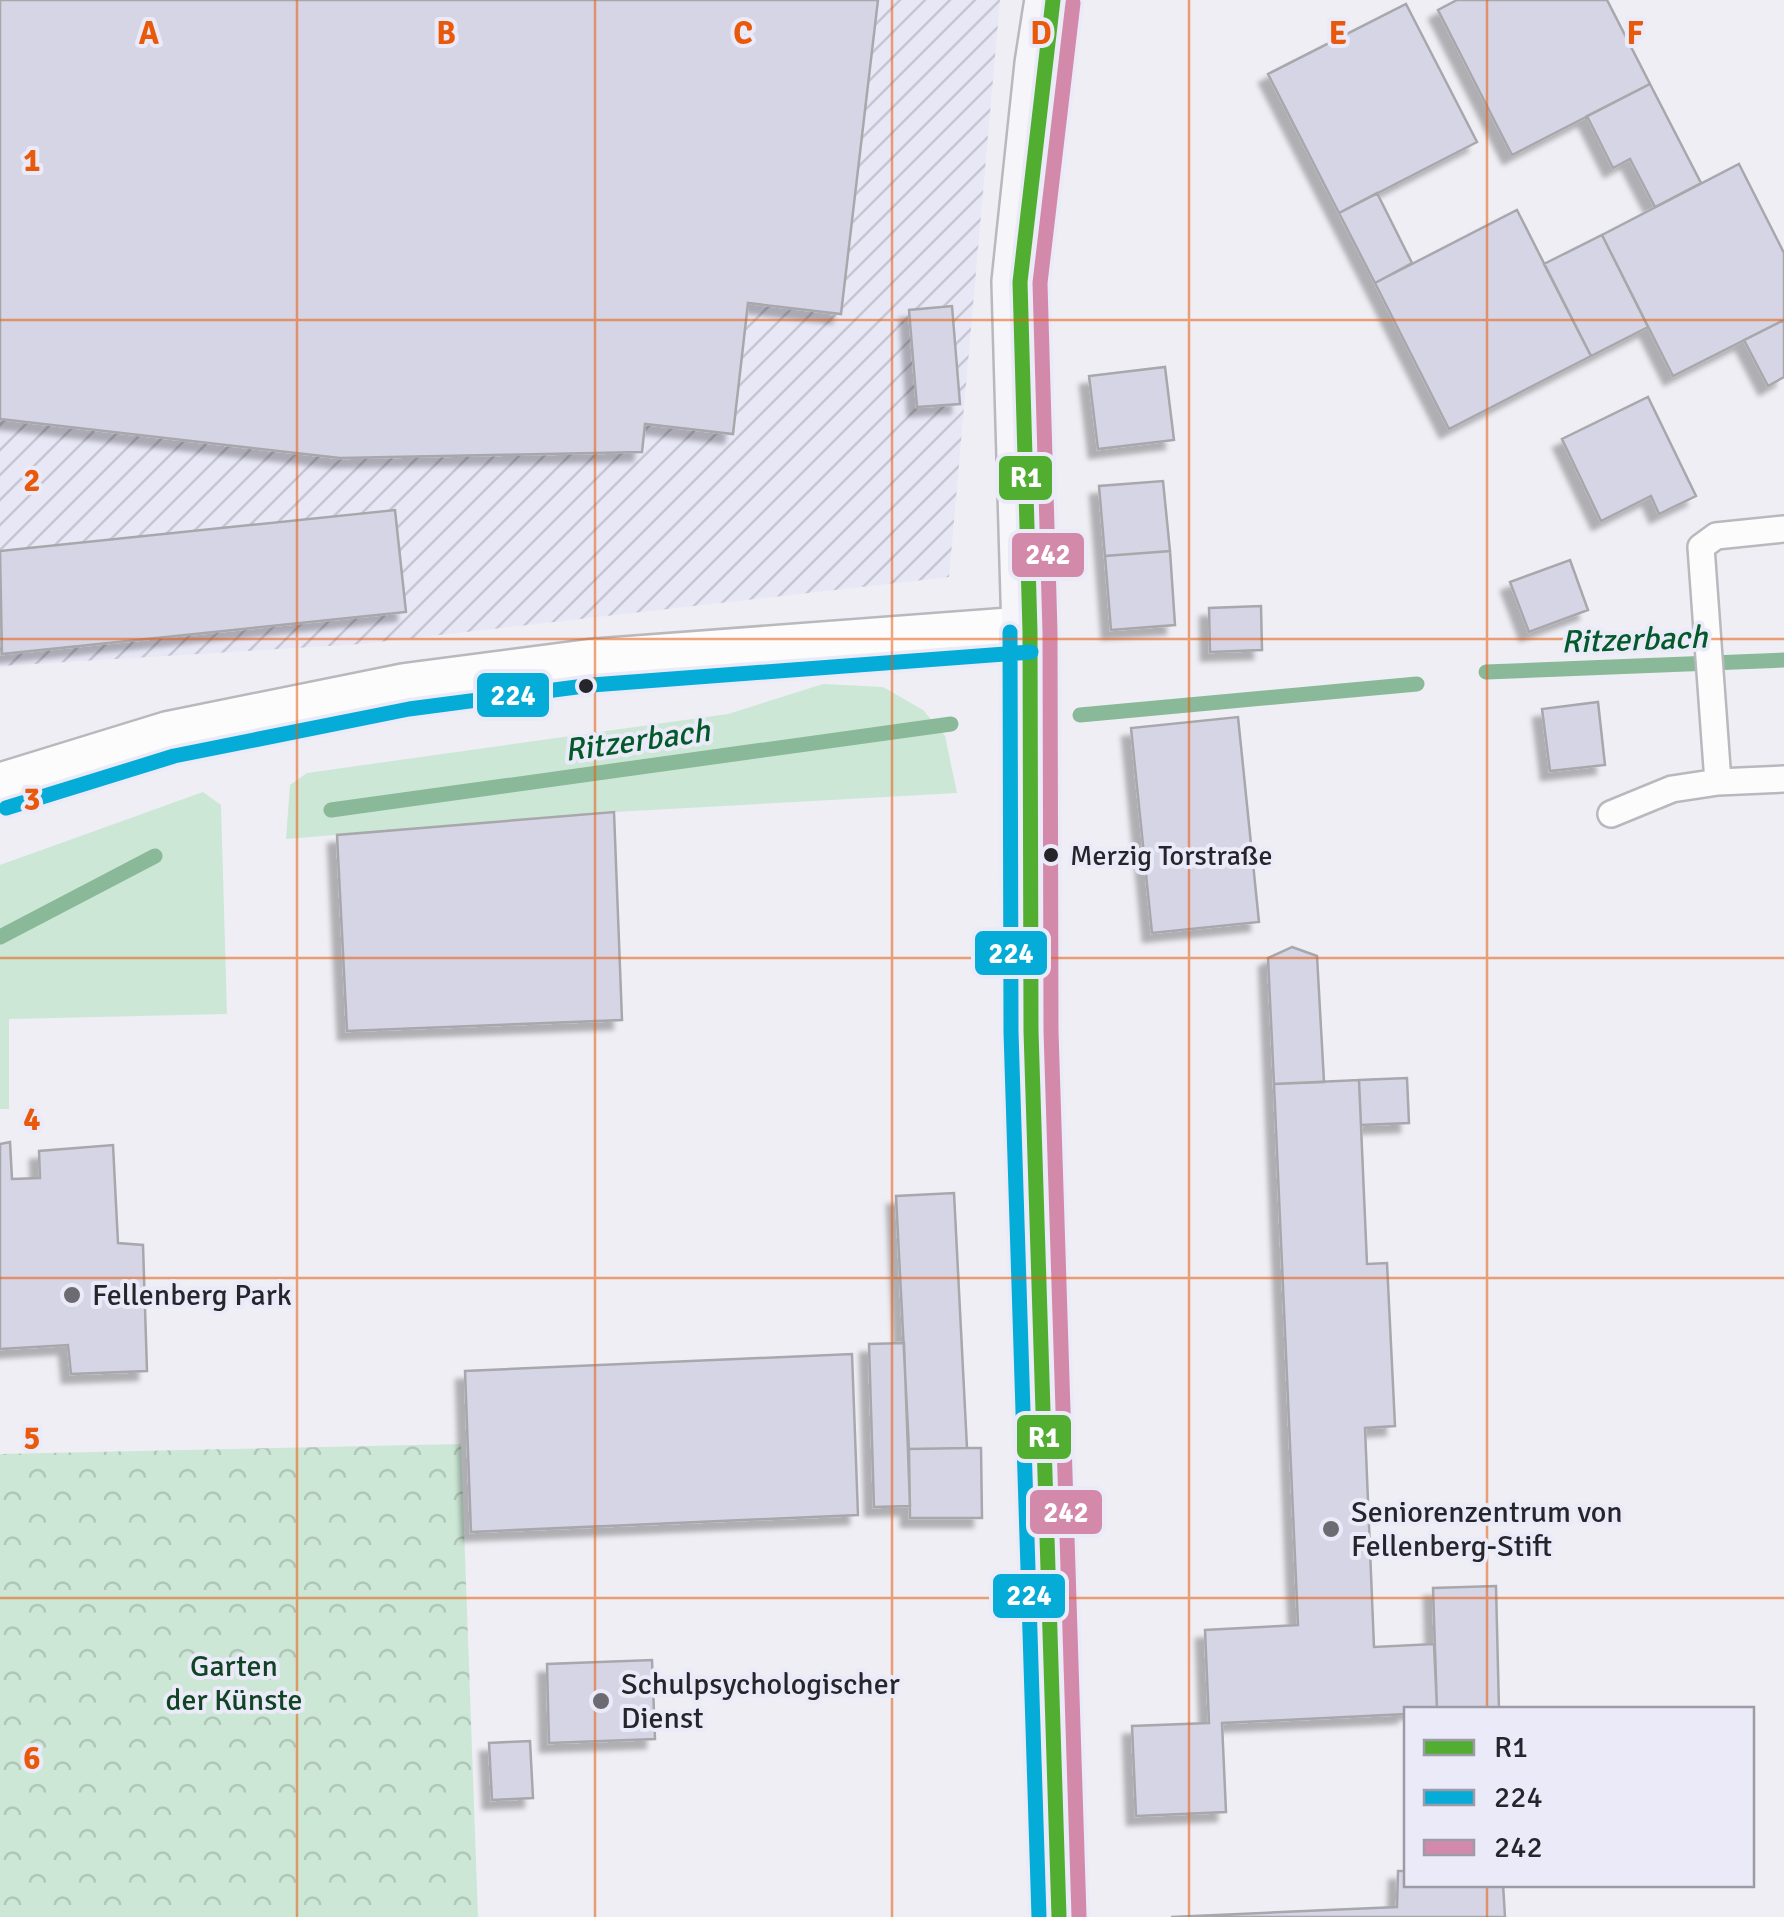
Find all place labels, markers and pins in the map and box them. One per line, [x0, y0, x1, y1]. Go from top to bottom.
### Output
unlabelled marker [576, 676, 596, 696]
place label: Merzig Torstraße [1070, 839, 1272, 873]
marker: Merzig Torstraße [1041, 845, 1061, 865]
place label: Fellenberg Park [92, 1277, 292, 1314]
marker: Fellenberg Park [61, 1284, 83, 1306]
place label: Seniorenzentrum von Fellenberg-Stift [1351, 1494, 1623, 1565]
marker: Seniorenzentrum von Fellenberg-Stift [1320, 1518, 1342, 1540]
place label: Schulpsychologischer Dienst [621, 1666, 900, 1737]
marker: Schulpsychologischer Dienst [590, 1690, 612, 1712]

